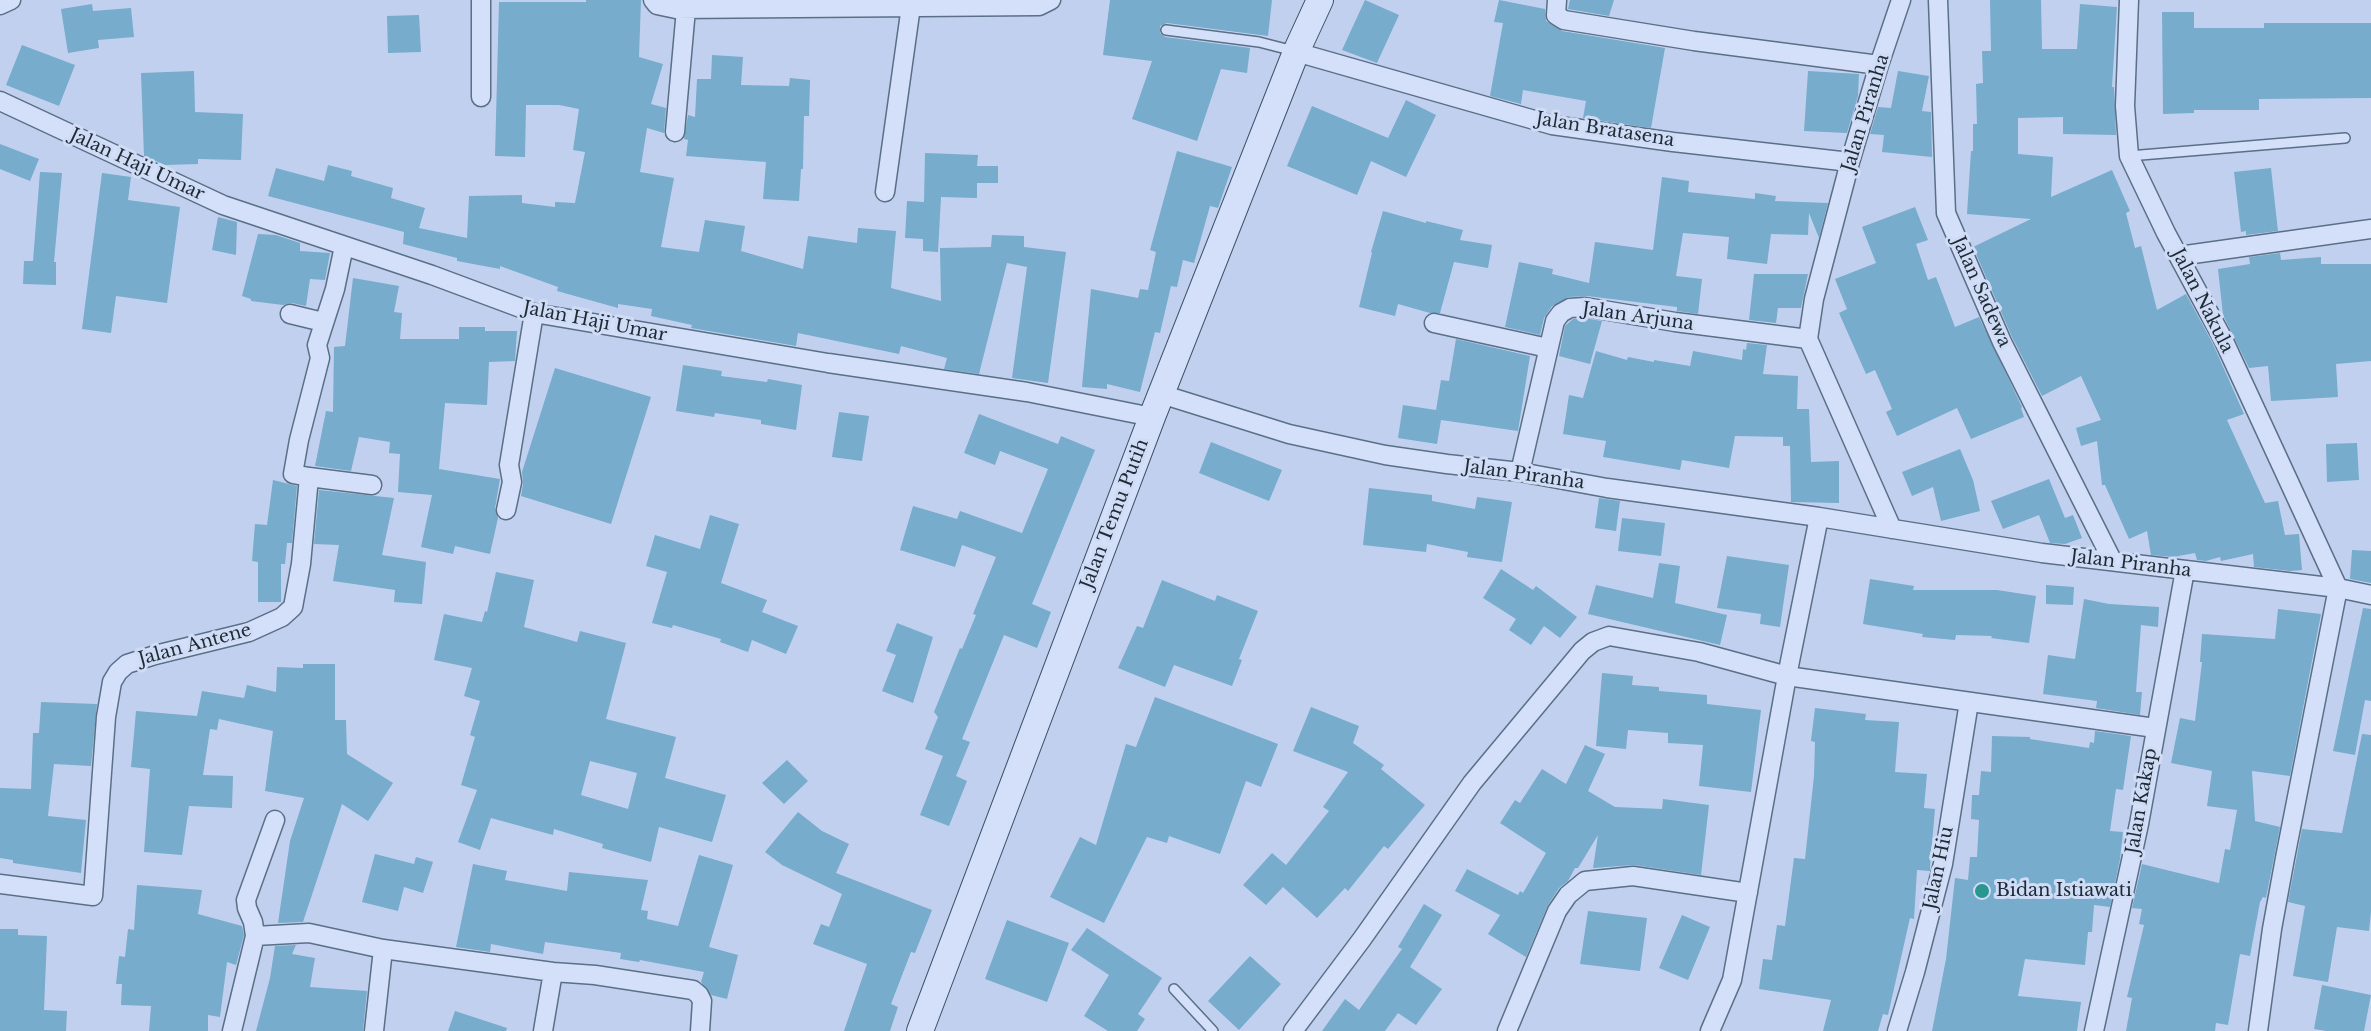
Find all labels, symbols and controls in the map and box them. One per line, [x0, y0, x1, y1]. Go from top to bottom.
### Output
street label: Jalan Piranha [1838, 52, 1894, 174]
street label: Jalan Bratasena [1534, 108, 1676, 152]
street label: Jalan Haji Umar [66, 124, 208, 206]
street label: Jalan Sadewa [1947, 233, 2015, 351]
street label: Jalan Nakula [2166, 245, 2238, 357]
street label: Jalan Haji Umar [521, 297, 669, 347]
street label: Jalan Arjuna [1581, 298, 1695, 336]
street label: Jalan Temu Putih [1076, 436, 1154, 592]
street label: Jalan Piranha [1462, 456, 1586, 494]
street label: Jalan Piranha [2069, 546, 2193, 582]
street label: Jalan Antene [136, 620, 254, 670]
street label: Jalan Kakap [2122, 746, 2162, 856]
street label: Jalan Hiu [1920, 824, 1958, 912]
place label: Bidan Istiawati [1996, 880, 2132, 902]
marker: Bidan Istiawati [1973, 882, 1991, 900]

